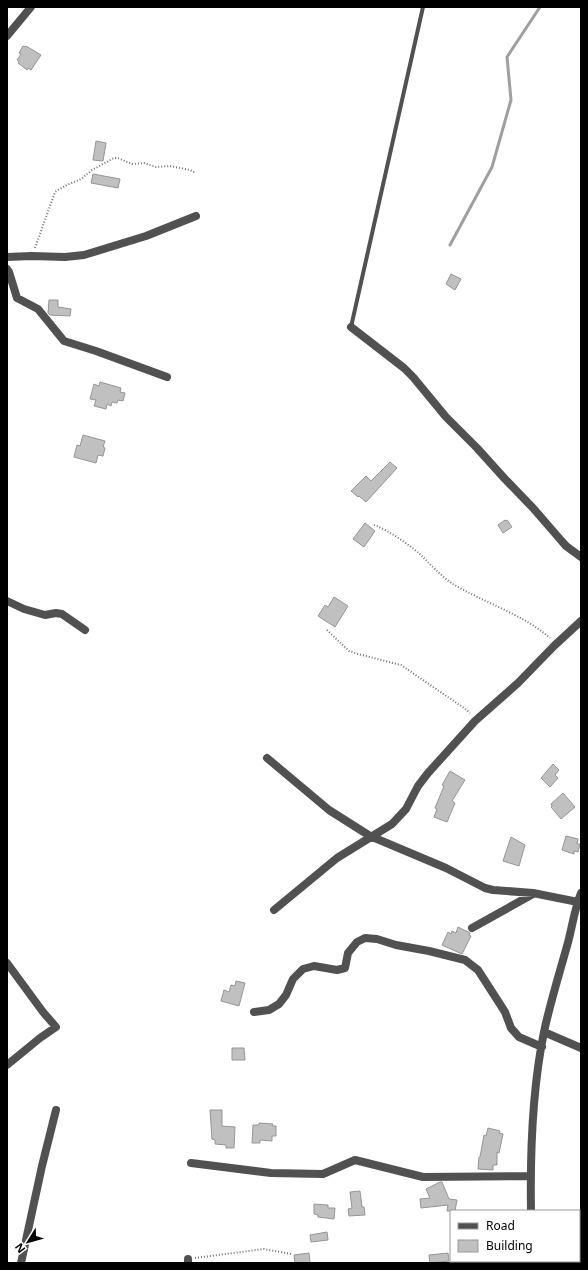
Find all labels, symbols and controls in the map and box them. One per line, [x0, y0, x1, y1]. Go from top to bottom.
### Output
legend [450, 1210, 580, 1262]
text: Road [486, 1217, 515, 1234]
north arrow [8, 1222, 48, 1262]
text: Building [486, 1237, 533, 1254]
text: N [11, 1240, 28, 1256]

